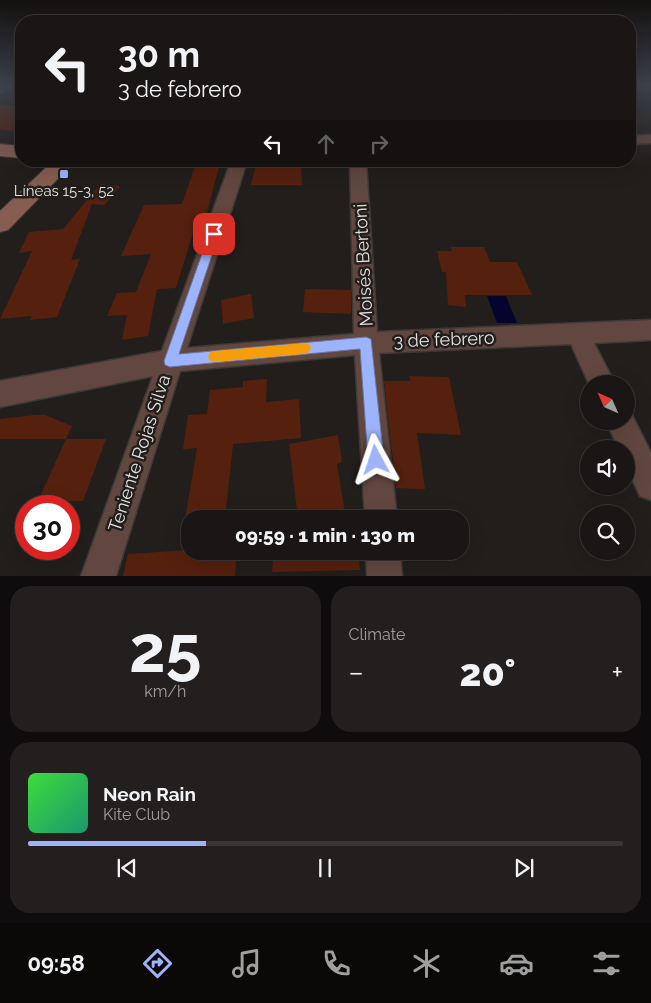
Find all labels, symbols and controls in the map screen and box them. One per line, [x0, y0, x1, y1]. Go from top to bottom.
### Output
text: 30 m [118, 34, 200, 75]
icon: left [35, 35, 100, 100]
text: 3 de febrero [118, 76, 242, 102]
icon: left [259, 130, 287, 158]
icon: ahead [312, 130, 340, 158]
icon: right [365, 130, 393, 158]
marker: Líneas 15-3, 52 [58, 168, 70, 180]
place label: Líneas 15-3, 52 [14, 182, 114, 200]
street label: Moisés Bertoni [349, 203, 377, 327]
pin [193, 213, 235, 255]
icon: arrive [200, 220, 228, 248]
street label: 3 de febrero [393, 327, 495, 351]
street label: Teniente Rojas Silva [104, 372, 174, 534]
north arrow [580, 375, 635, 430]
map controls [580, 375, 635, 560]
position arrow [349, 433, 401, 485]
button: sound [580, 440, 635, 495]
speed limit sign: 30 [15, 495, 80, 560]
button: search [580, 505, 635, 560]
text: 09:59 · 1 min · 130 m [235, 524, 415, 546]
text: 25 [129, 611, 202, 687]
text: Climate [349, 625, 405, 644]
text: 20° [459, 650, 515, 695]
text: − [349, 656, 364, 689]
text: + [611, 656, 623, 689]
text: km/h [144, 682, 186, 701]
text: Neon Rain [103, 783, 196, 805]
text: Kite Club [103, 805, 170, 824]
icon: previous [113, 854, 141, 882]
icon: pause [311, 854, 339, 882]
icon: next [510, 854, 538, 882]
icon: directions [140, 946, 175, 981]
icon: music [229, 946, 264, 981]
icon: phone [319, 946, 354, 981]
icon: climate [409, 946, 444, 981]
icon: car [499, 946, 534, 981]
icon: filters [589, 946, 624, 981]
text: 09:58 [27, 950, 85, 976]

